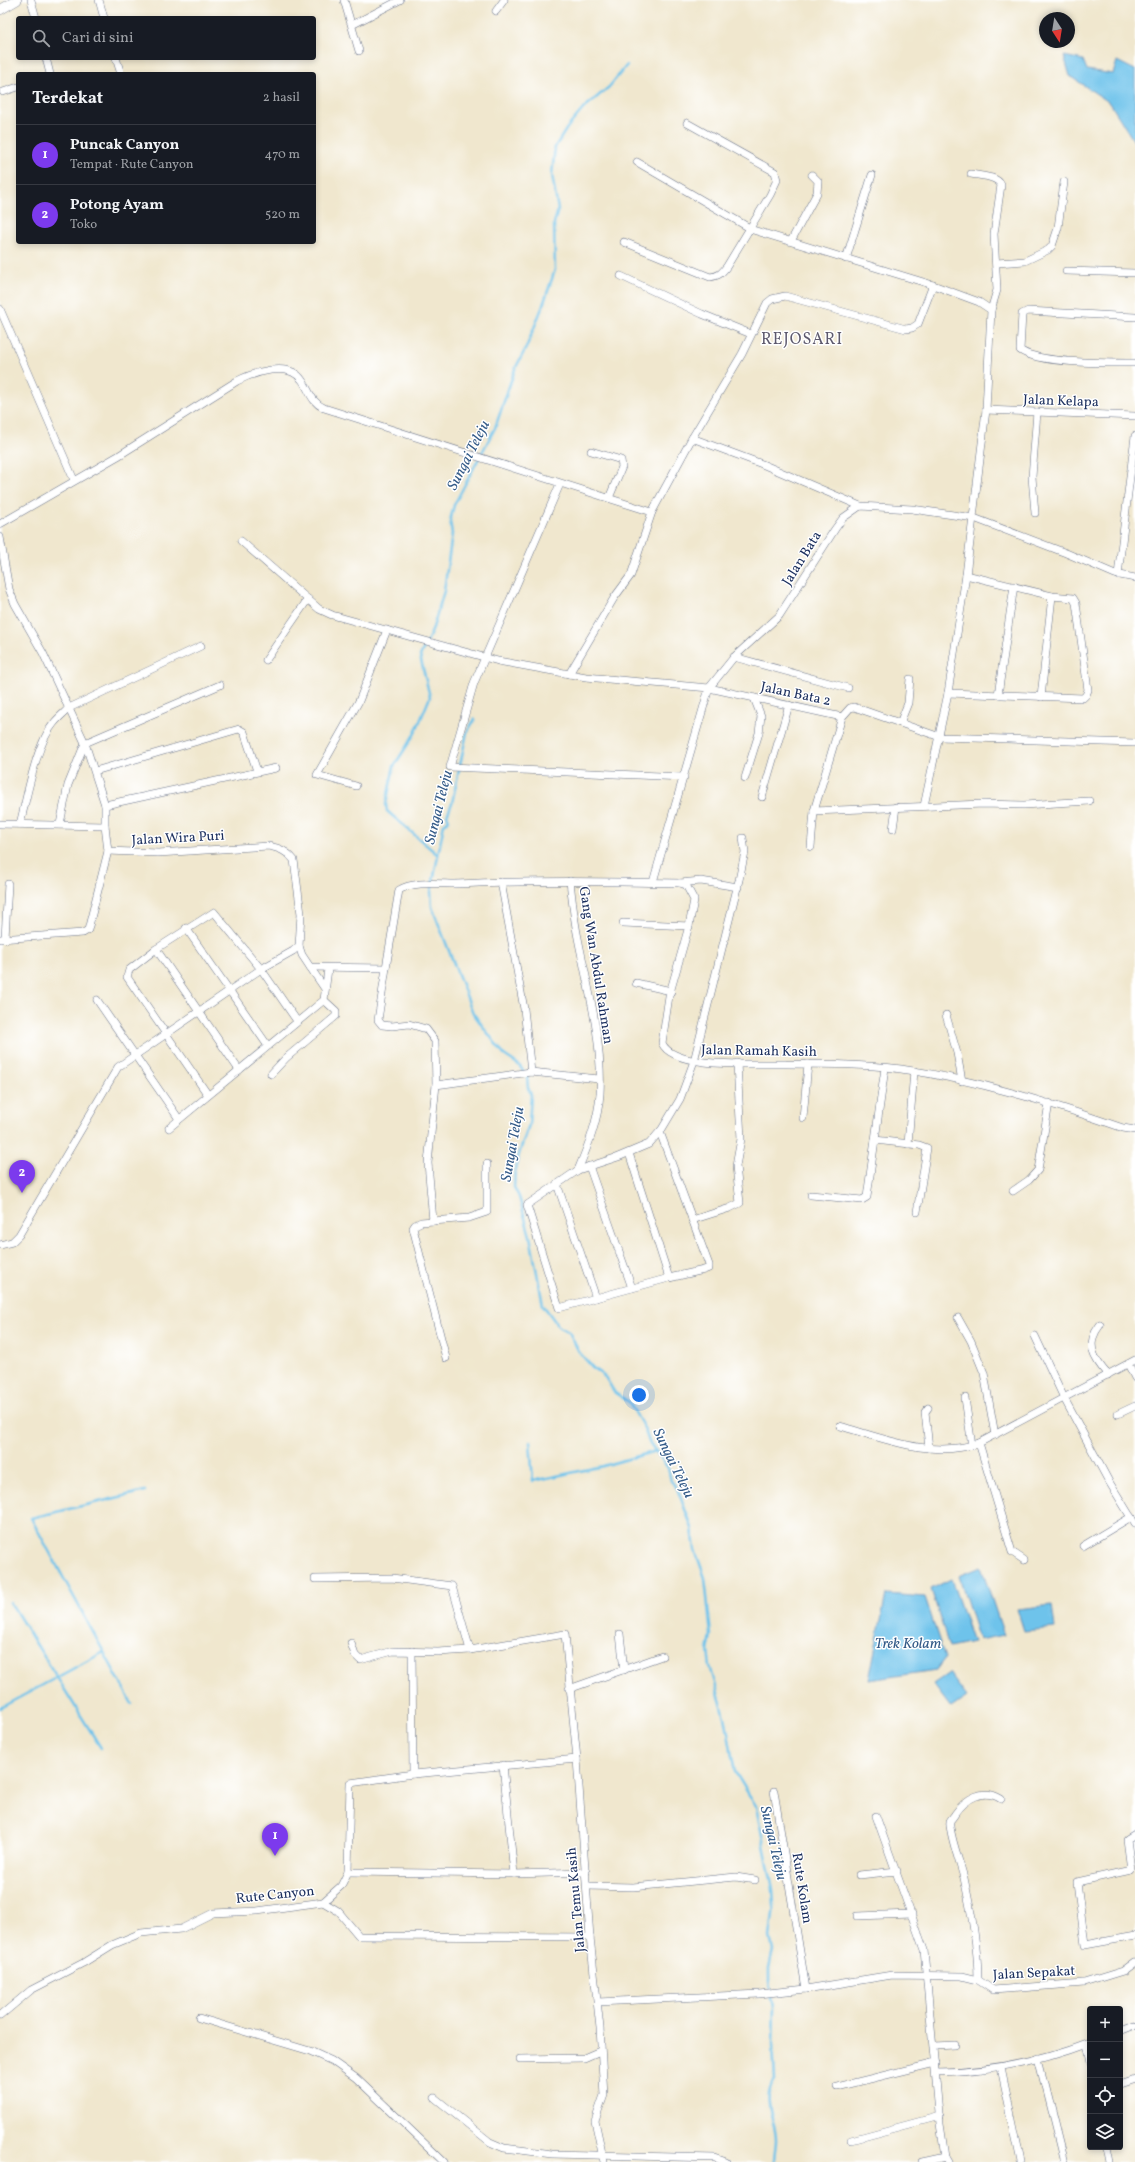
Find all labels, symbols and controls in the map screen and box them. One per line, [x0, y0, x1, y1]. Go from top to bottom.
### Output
north arrow [1039, 12, 1075, 48]
search box [16, 16, 316, 60]
icon: search [30, 27, 52, 49]
text: Cari di sini [62, 28, 133, 49]
text: Terdekat [32, 87, 103, 110]
text: 2 hasil [263, 89, 300, 107]
text: Puncak Canyon [70, 135, 179, 156]
text: 1 [42, 146, 48, 164]
text: 470 m [265, 146, 300, 164]
text: Tempat · Rute Canyon [70, 156, 194, 174]
text: Potong Ayam [70, 195, 164, 216]
text: 2 [42, 206, 48, 224]
text: 520 m [265, 206, 300, 224]
text: Toko [70, 216, 97, 234]
district label: REJOSARI [761, 329, 843, 351]
street label: Jalan Kelapa [1023, 391, 1099, 412]
water label: Sungai Teleju [443, 417, 496, 494]
street label: Jalan Bata [778, 528, 827, 590]
street label: Jalan Bata 2 [759, 678, 833, 711]
water label: Sungai Teleju [420, 768, 459, 847]
street label: Jalan Wira Puri [131, 827, 225, 850]
street label: Gang Wan Abdul Rahman [574, 885, 617, 1045]
street label: Jalan Ramah Kasih [701, 1041, 817, 1062]
water label: Sungai Teleju [497, 1105, 530, 1183]
pin: 2 [9, 1160, 35, 1193]
your location [629, 1385, 649, 1405]
water label: Sungai Teleju [647, 1425, 699, 1503]
water label: Trek Kolam [875, 1634, 942, 1655]
water label: Sungai Teleju [754, 1804, 791, 1883]
pin: 1 [262, 1823, 288, 1856]
street label: Jalan Temu Kasih [562, 1847, 591, 1953]
street label: Rute Kolam [787, 1851, 816, 1925]
street label: Rute Canyon [235, 1882, 315, 1909]
street label: Jalan Sepakat [992, 1962, 1076, 1985]
map controls [1087, 2006, 1123, 2150]
button: + [1087, 2006, 1123, 2042]
button: − [1087, 2042, 1123, 2078]
button: locate [1087, 2078, 1123, 2114]
button: layers [1087, 2114, 1123, 2150]

